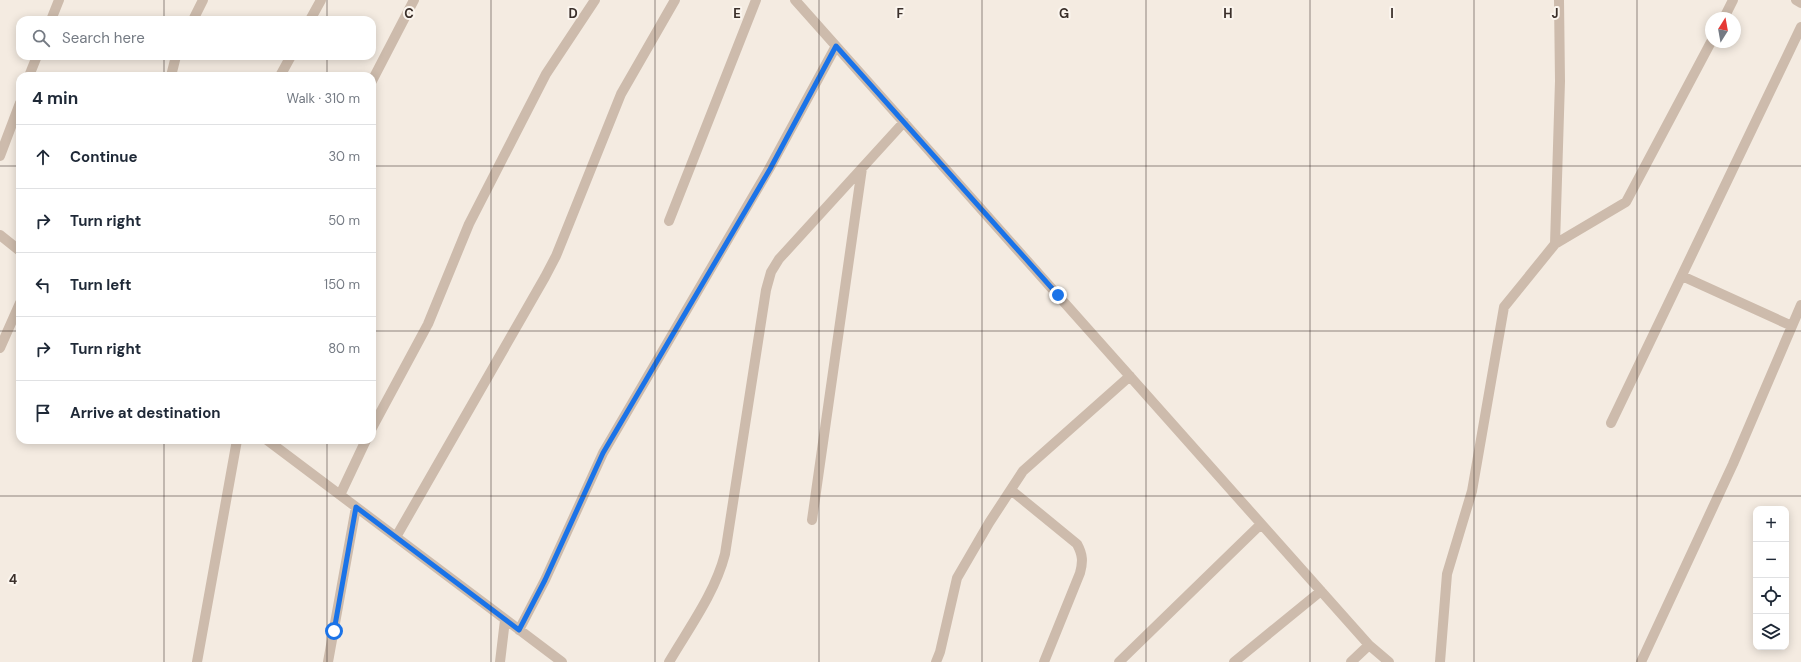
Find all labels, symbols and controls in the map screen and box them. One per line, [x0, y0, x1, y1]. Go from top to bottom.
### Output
text: C [404, 5, 414, 22]
text: D [568, 5, 578, 22]
text: E [733, 5, 741, 22]
text: F [896, 5, 904, 22]
text: G [1059, 5, 1069, 22]
text: H [1223, 5, 1233, 22]
text: I [1390, 5, 1394, 22]
text: J [1551, 5, 1559, 22]
north arrow [1705, 12, 1741, 48]
search box [16, 16, 376, 60]
icon: search [30, 27, 52, 49]
text: Search here [62, 28, 145, 48]
text: 4 min [32, 87, 78, 109]
text: Walk · 310 m [287, 90, 360, 107]
icon: ahead [32, 146, 54, 168]
text: Continue [70, 147, 138, 167]
text: 30 m [328, 148, 360, 165]
icon: right [32, 210, 54, 232]
text: Turn right [70, 211, 141, 231]
text: 50 m [328, 212, 360, 229]
icon: left [32, 274, 54, 296]
text: Turn left [70, 275, 131, 295]
text: 150 m [324, 276, 360, 293]
route end [1049, 286, 1067, 304]
icon: right [32, 338, 54, 360]
text: Turn right [70, 339, 141, 359]
text: 80 m [328, 340, 360, 357]
icon: arrive [32, 402, 54, 424]
text: Arrive at destination [70, 403, 221, 423]
map controls [1753, 506, 1789, 650]
button: + [1753, 506, 1789, 542]
button: − [1753, 542, 1789, 578]
text: 4 [9, 571, 17, 588]
button: locate [1753, 578, 1789, 614]
button: layers [1753, 614, 1789, 650]
route start [325, 622, 343, 640]

